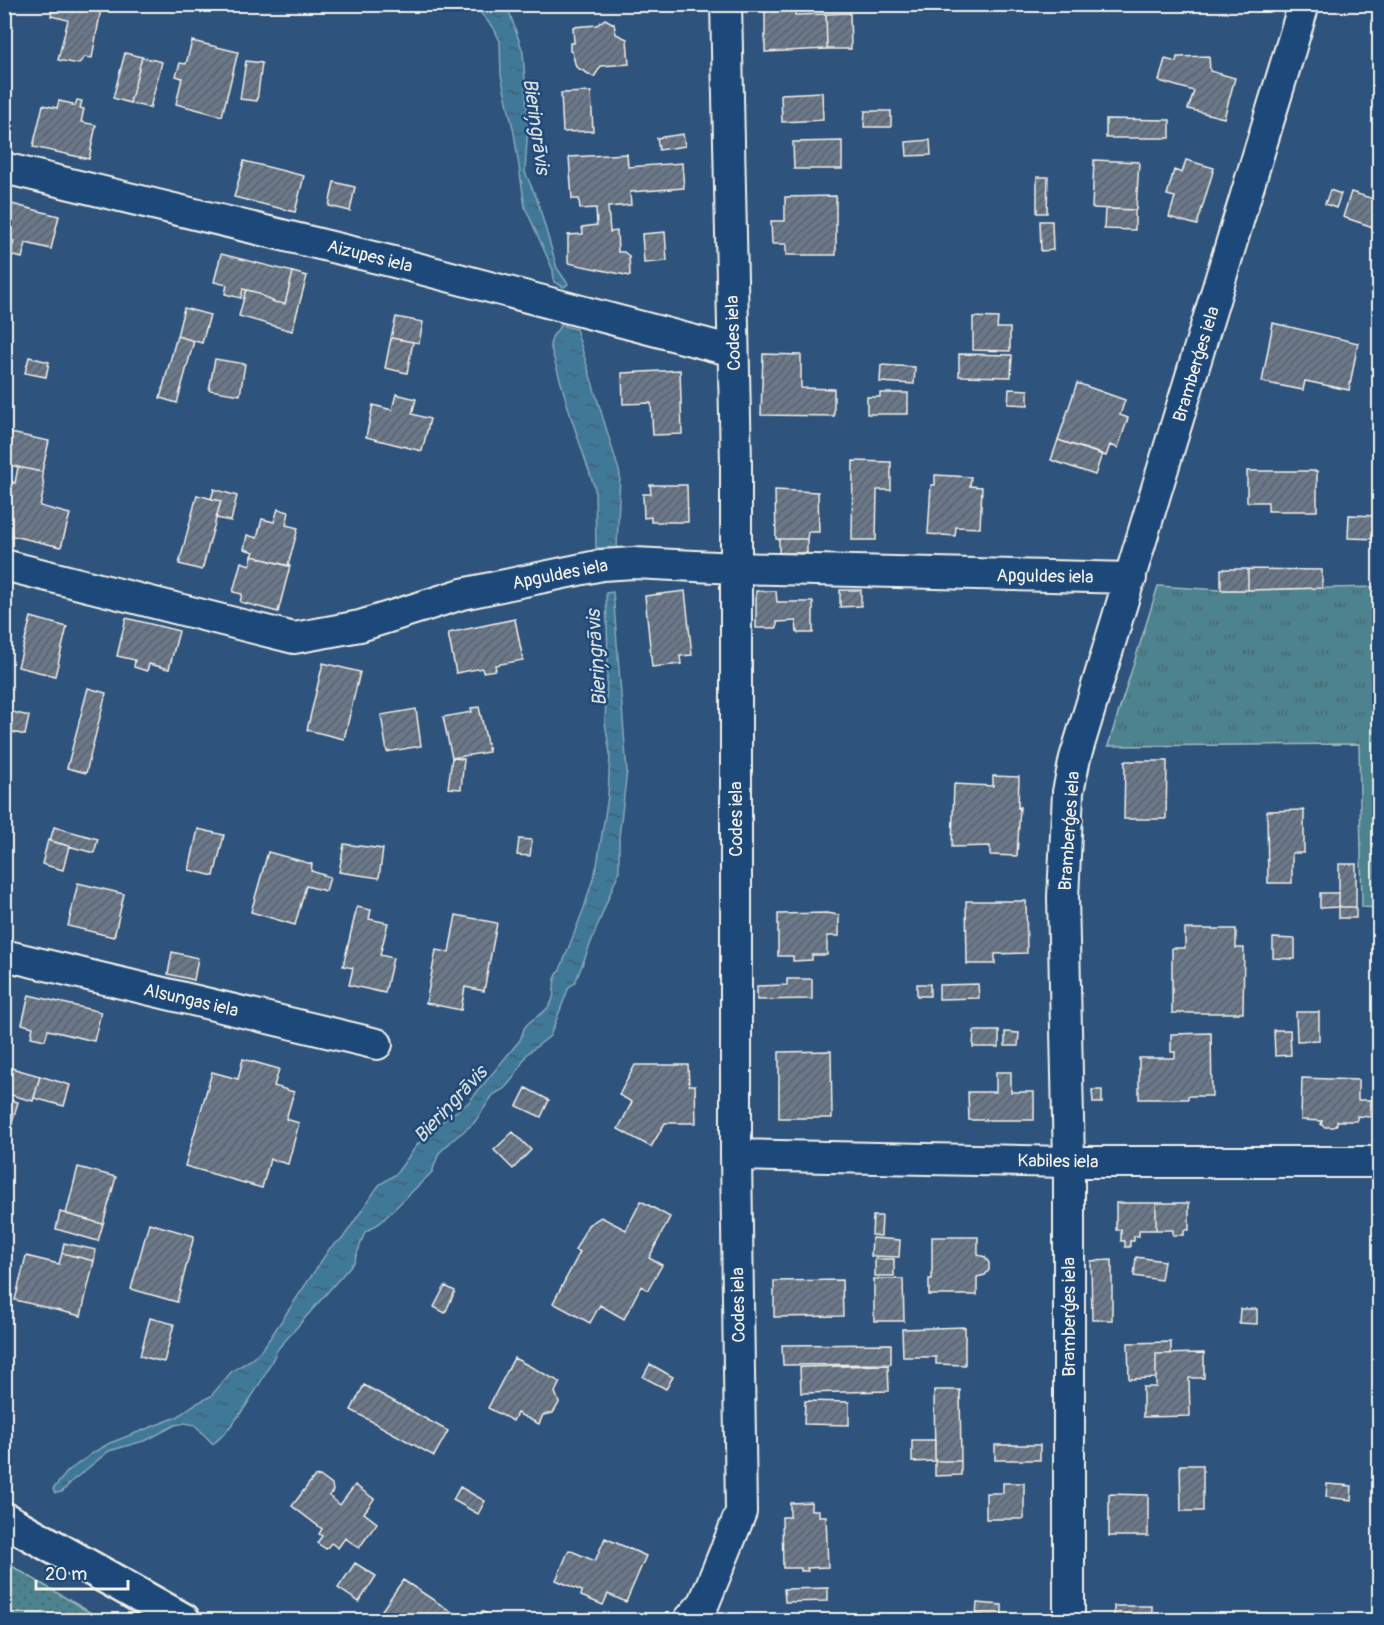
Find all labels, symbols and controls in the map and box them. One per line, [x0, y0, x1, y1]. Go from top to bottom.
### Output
water label: Bieriņgrāvis [517, 77, 556, 178]
street label: Aizupes iela [325, 235, 415, 278]
street label: Codes iela [721, 295, 746, 371]
street label: Bramberģes iela [1168, 304, 1225, 425]
street label: Apguldes iela [510, 554, 610, 595]
street label: Apguldes iela [996, 564, 1094, 589]
water label: Bieriņgrāvis [581, 607, 612, 707]
street label: Bramberģes iela [1054, 771, 1085, 891]
street label: Codes iela [725, 781, 748, 857]
street label: Alsungas iela [141, 978, 241, 1023]
water label: Bieriņgrāvis [408, 1059, 494, 1148]
street label: Kabiles iela [1017, 1149, 1099, 1174]
street label: Bramberģes iela [1058, 1257, 1081, 1377]
street label: Codes iela [726, 1267, 751, 1343]
scale bar [36, 1553, 128, 1591]
text: 20 m [45, 1563, 87, 1586]

